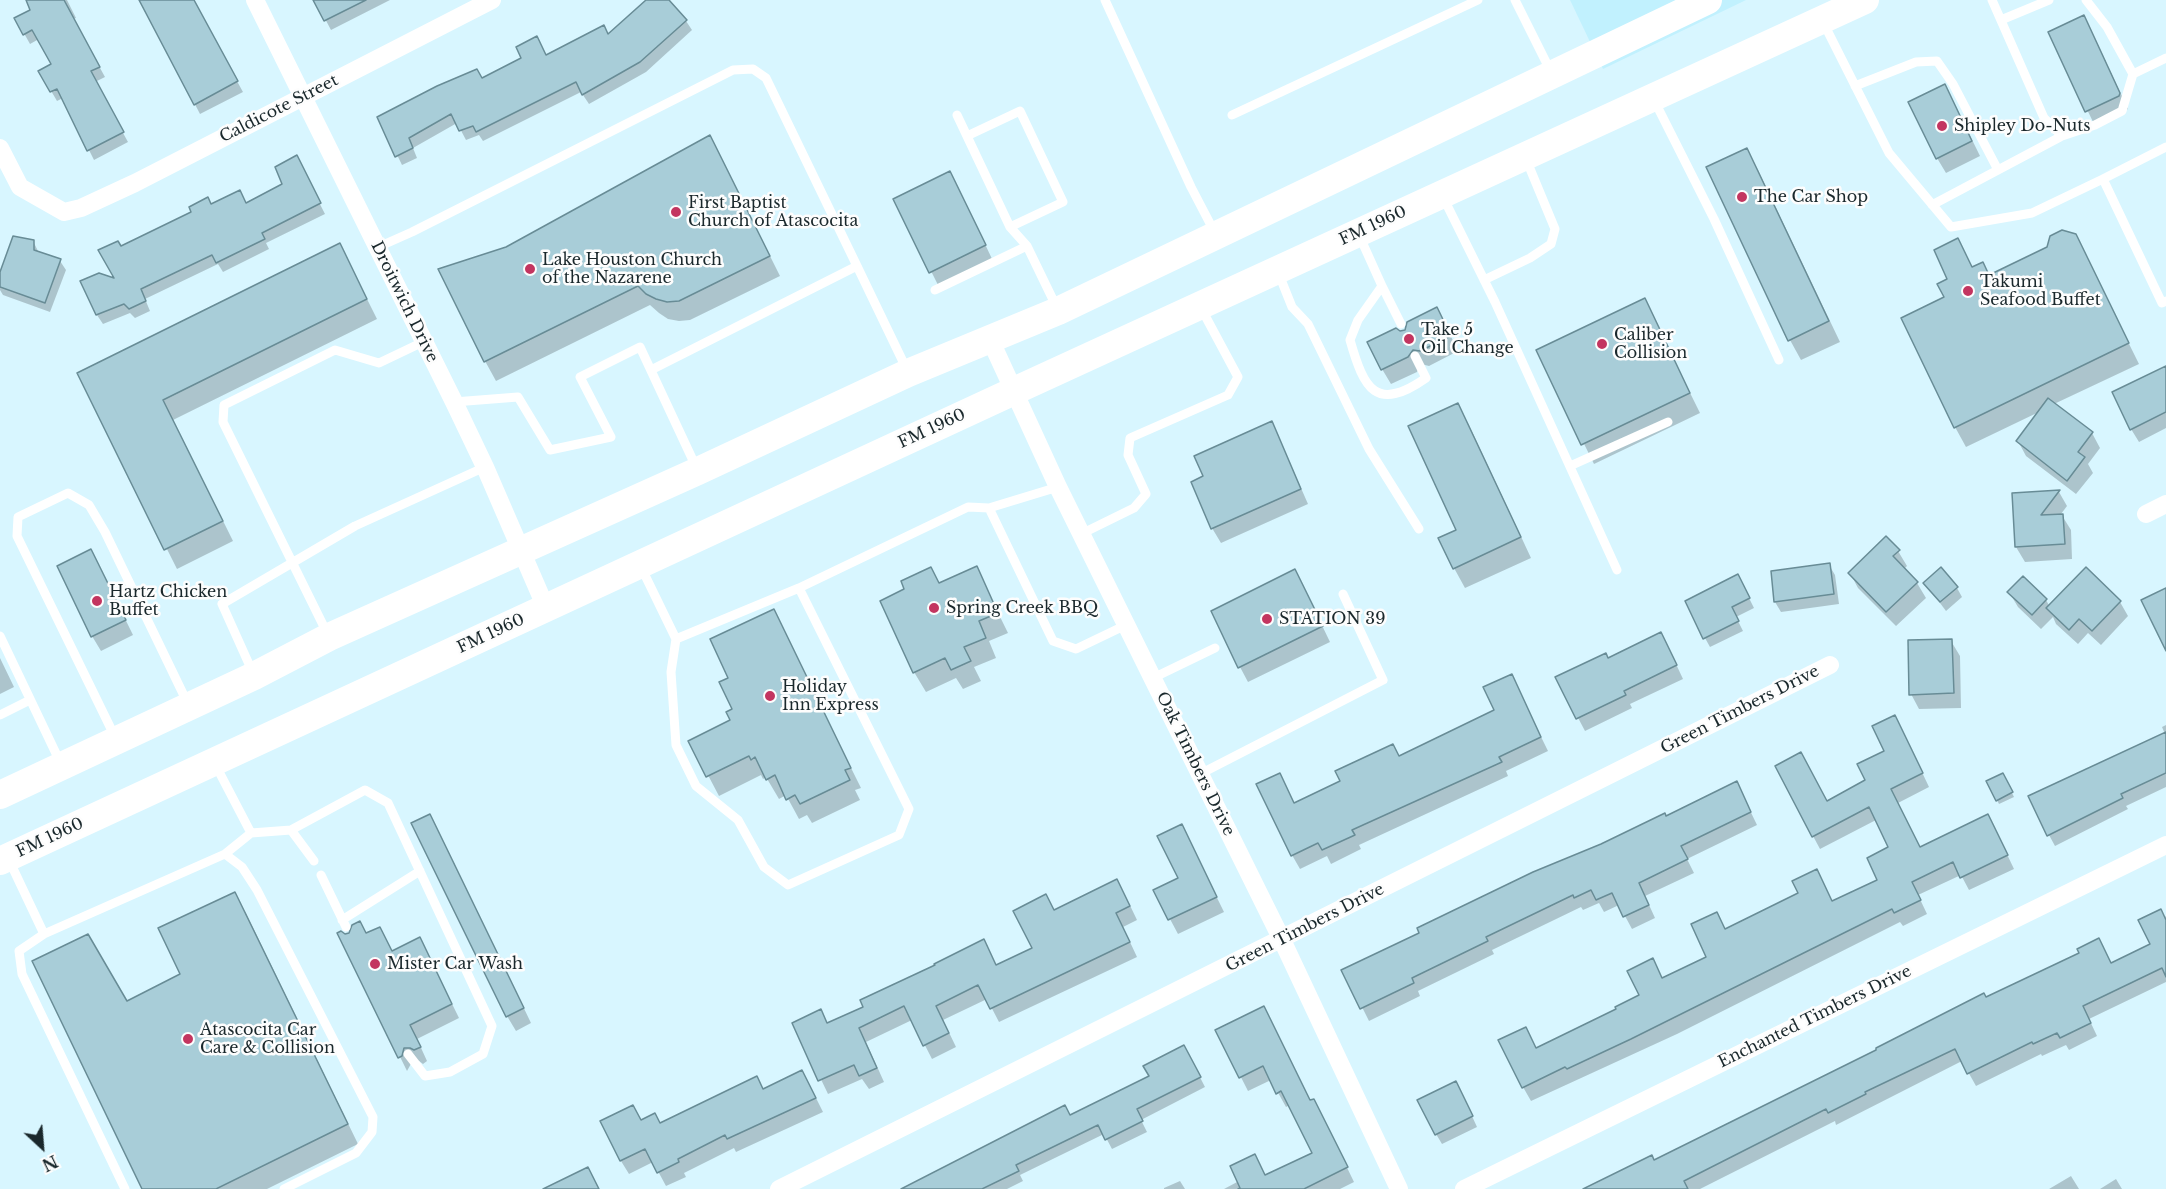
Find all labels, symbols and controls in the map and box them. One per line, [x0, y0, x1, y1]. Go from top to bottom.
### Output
street label: Caldicote Street [217, 71, 341, 147]
place label: Shipley Do-Nuts [1954, 116, 2091, 136]
marker: Shipley Do-Nuts [1935, 119, 1949, 133]
place label: The Car Shop [1754, 187, 1868, 207]
marker: The Car Shop [1735, 190, 1749, 204]
place label: First Baptist Church of Atascocita [688, 193, 858, 231]
street label: FM 1960 [1336, 202, 1410, 250]
marker: First Baptist Church of Atascocita [669, 205, 683, 219]
street label: Droitwich Drive [366, 238, 442, 366]
place label: Lake Houston Church of the Nazarene [542, 250, 722, 288]
marker: Lake Houston Church of the Nazarene [523, 262, 537, 276]
place label: Takumi Seafood Buffet [1980, 272, 2101, 310]
marker: Takumi Seafood Buffet [1961, 284, 1975, 298]
place label: Take 5 Oil Change [1421, 320, 1514, 358]
place label: Caliber Collision [1614, 325, 1687, 363]
marker: Take 5 Oil Change [1402, 332, 1416, 346]
marker: Caliber Collision [1595, 337, 1609, 351]
street label: FM 1960 [895, 405, 969, 453]
place label: Hartz Chicken Buffet [109, 582, 227, 620]
marker: Hartz Chicken Buffet [90, 594, 104, 608]
place label: Spring Creek BBQ [946, 598, 1098, 618]
marker: Spring Creek BBQ [927, 601, 941, 615]
place label: STATION 39 [1279, 609, 1385, 629]
street label: FM 1960 [454, 610, 528, 658]
marker: STATION 39 [1260, 612, 1274, 626]
street label: Green Timbers Drive [1658, 662, 1822, 758]
place label: Holiday Inn Express [782, 677, 879, 715]
marker: Holiday Inn Express [763, 689, 777, 703]
street label: Oak Timbers Drive [1152, 689, 1238, 839]
street label: FM 1960 [13, 814, 87, 862]
street label: Green Timbers Drive [1223, 880, 1387, 976]
place label: Mister Car Wash [387, 954, 523, 974]
marker: Mister Car Wash [368, 957, 382, 971]
street label: Enchanted Timbers Drive [1715, 962, 1915, 1072]
place label: Atascocita Car Care & Collision [200, 1020, 335, 1058]
marker: Atascocita Car Care & Collision [181, 1032, 195, 1046]
north arrow [12, 1117, 72, 1177]
text: N [39, 1151, 61, 1175]

